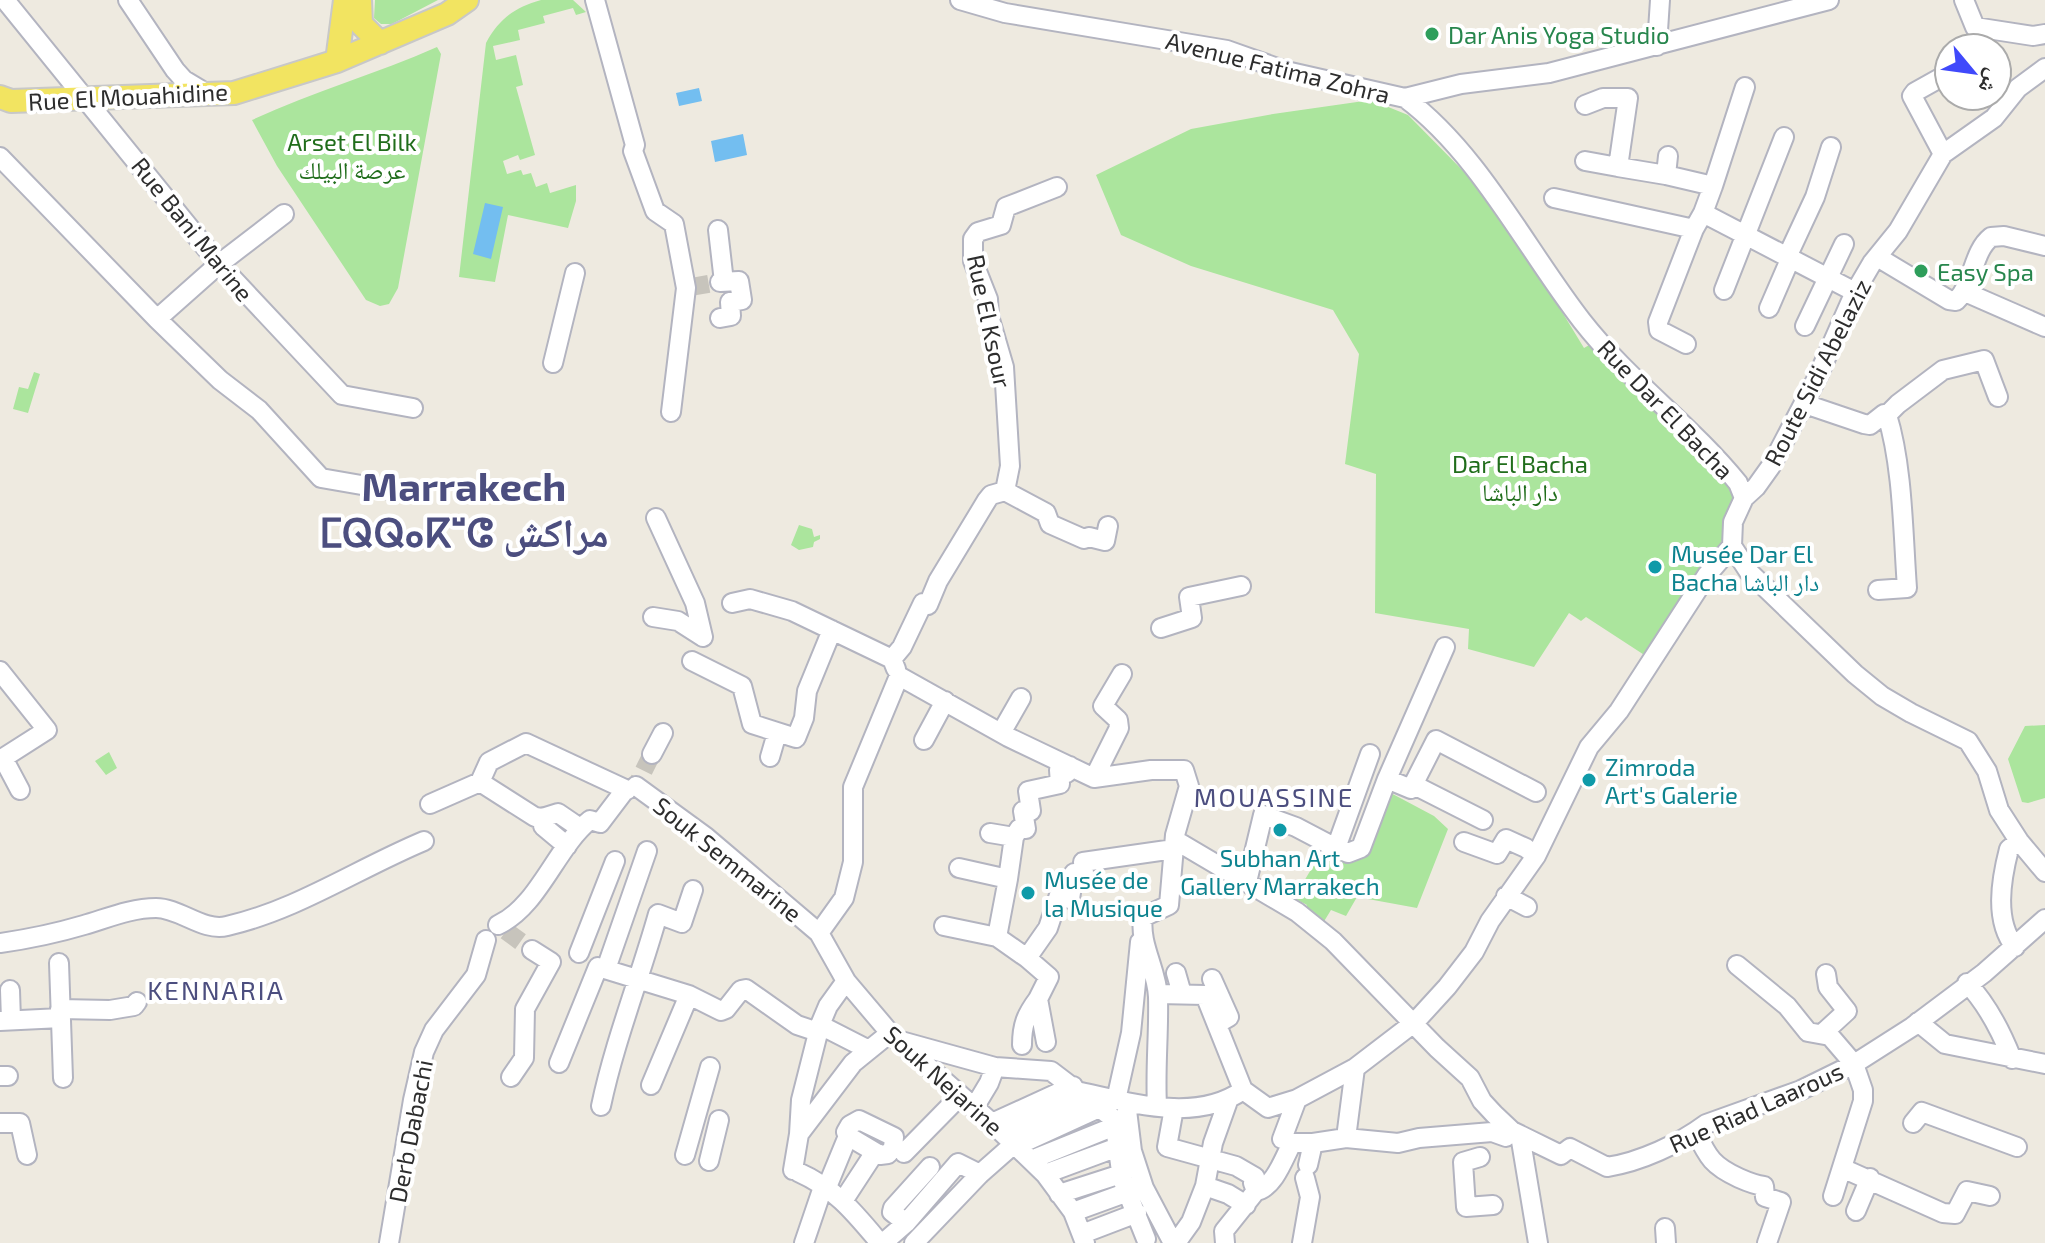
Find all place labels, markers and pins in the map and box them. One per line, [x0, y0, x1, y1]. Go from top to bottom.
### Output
place label: Dar Anis Yoga Studio [1448, 20, 1670, 49]
marker: Dar Anis Yoga Studio [1423, 25, 1441, 43]
place label: Easy Spa [1937, 257, 2034, 286]
marker: Easy Spa [1912, 262, 1930, 280]
place label: Musée Dar El Bacha دار الباشا [1671, 539, 1819, 596]
marker: Musée Dar El Bacha دار الباشا [1646, 558, 1664, 576]
place label: Zimroda Art's Galerie [1605, 752, 1738, 809]
marker: Zimroda Art's Galerie [1580, 771, 1598, 789]
marker: Subhan Art Gallery Marrakech [1271, 821, 1289, 839]
place label: Subhan Art Gallery Marrakech [1180, 843, 1380, 900]
place label: Musée de la Musique [1044, 865, 1163, 922]
marker: Musée de la Musique [1019, 884, 1037, 902]

